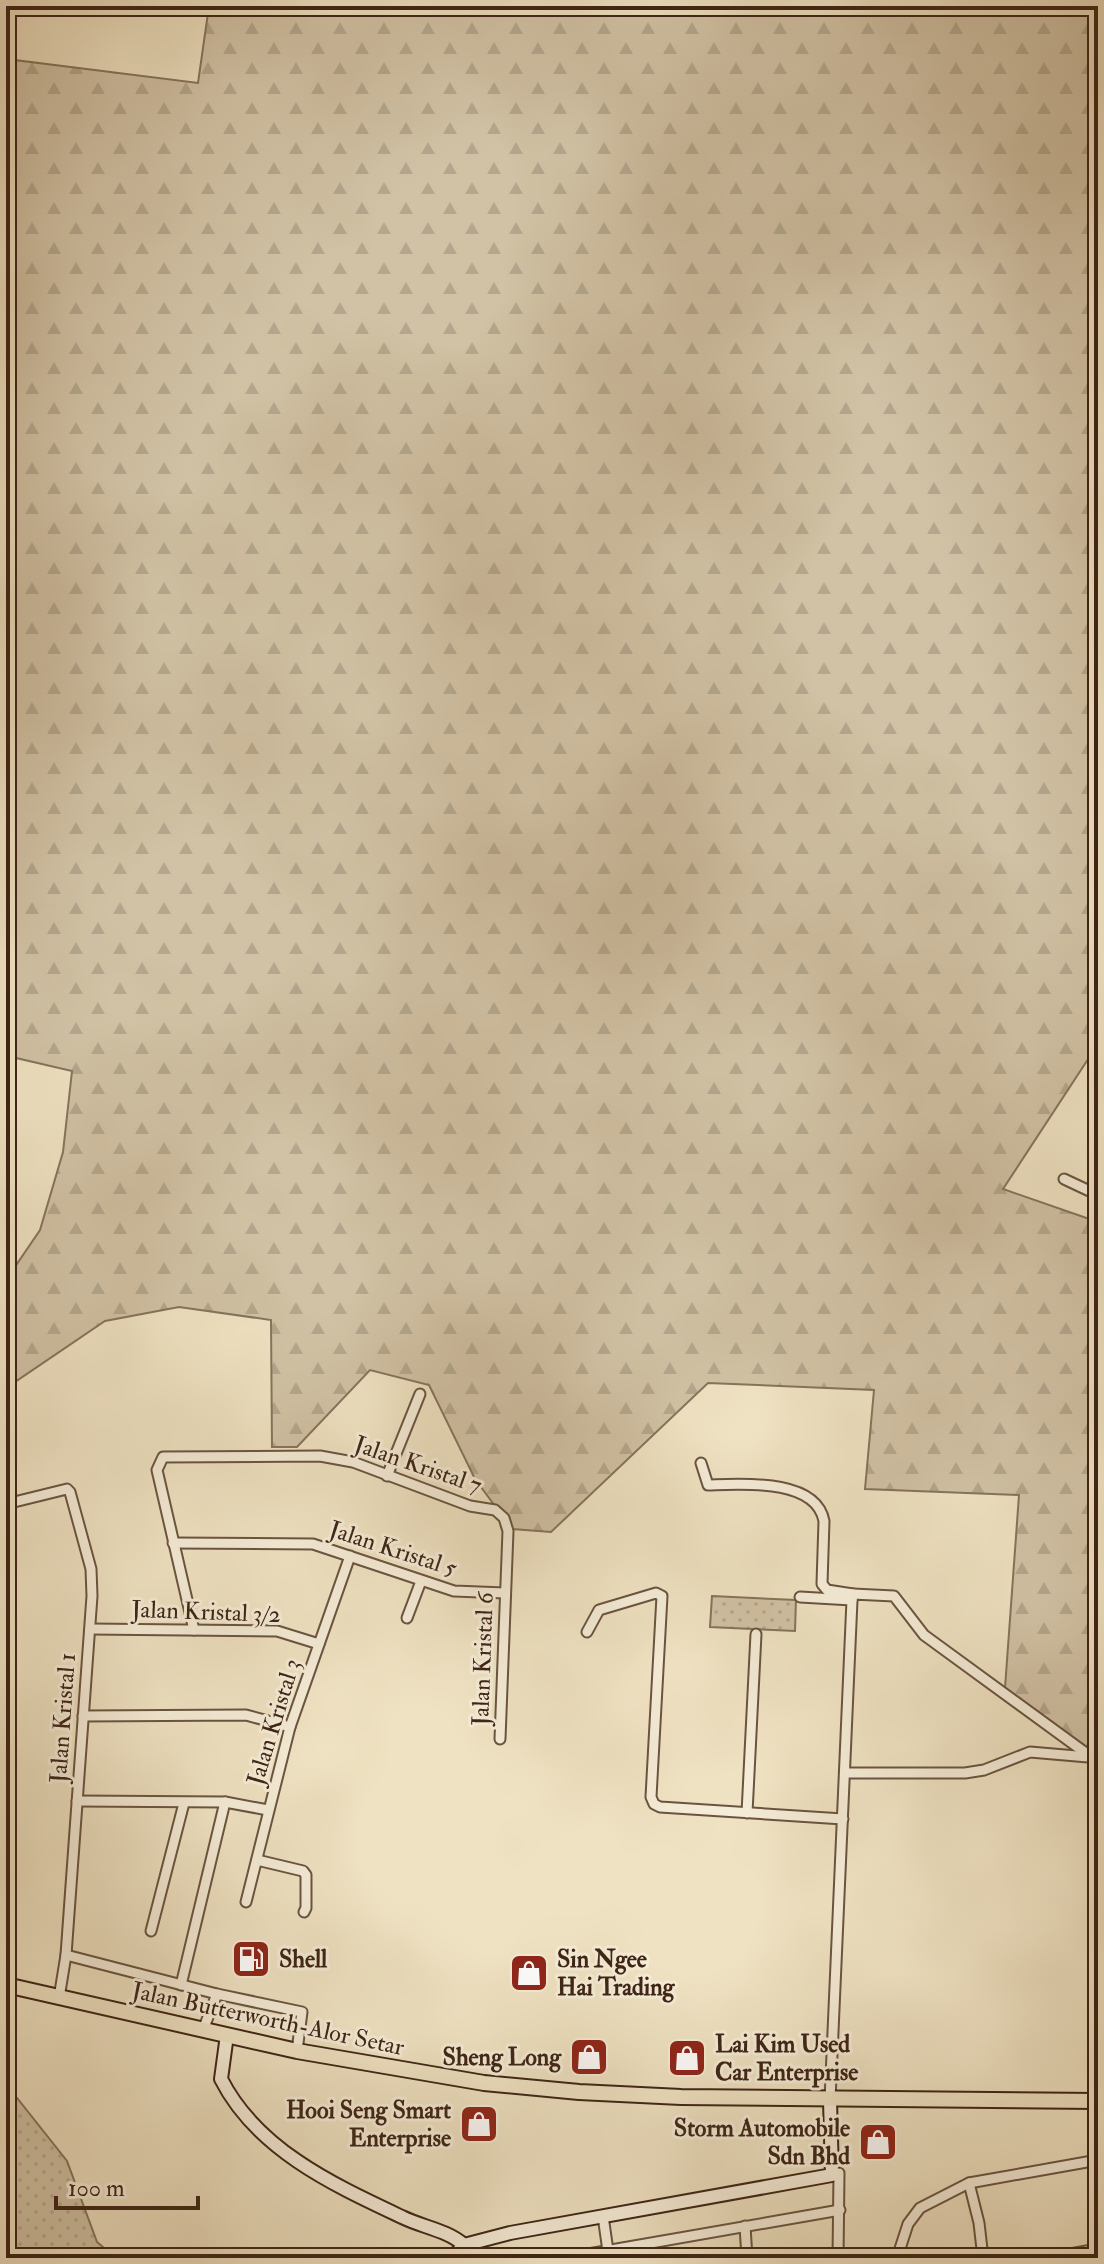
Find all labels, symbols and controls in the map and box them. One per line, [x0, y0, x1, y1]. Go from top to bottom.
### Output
street label: Jalan Kristal 7 [349, 1428, 486, 1501]
street label: Jalan Kristal 5 [324, 1514, 461, 1584]
street label: Jalan Kristal 6 [465, 1590, 501, 1727]
street label: Jalan Kristal 3/2 [130, 1594, 281, 1630]
street label: Jalan Kristal 1 [43, 1652, 83, 1785]
street label: Jalan Kristal 3 [240, 1655, 308, 1790]
fuel station icon: Shell [230, 1938, 272, 1980]
place label: Shell [279, 1944, 328, 1975]
place label: Sin Ngee Hai Trading [557, 1944, 676, 2003]
shop icon: Sin Ngee Hai Trading [508, 1952, 550, 1994]
street label: Jalan Butterworth-Alor Setar [128, 1975, 407, 2063]
place label: Lai Kim Used Car Enterprise [715, 2029, 858, 2088]
shop icon: Sheng Long [568, 2036, 610, 2078]
shop icon: Lai Kim Used Car Enterprise [666, 2037, 708, 2079]
place label: Sheng Long [443, 2042, 562, 2073]
place label: Hooi Seng Smart Enterprise [286, 2095, 451, 2154]
shop icon: Hooi Seng Smart Enterprise [458, 2103, 500, 2145]
place label: Storm Automobile Sdn Bhd [674, 2113, 850, 2172]
shop icon: Storm Automobile Sdn Bhd [857, 2121, 899, 2163]
scale bar [56, 2160, 198, 2210]
text: 100 m [68, 2173, 125, 2204]

